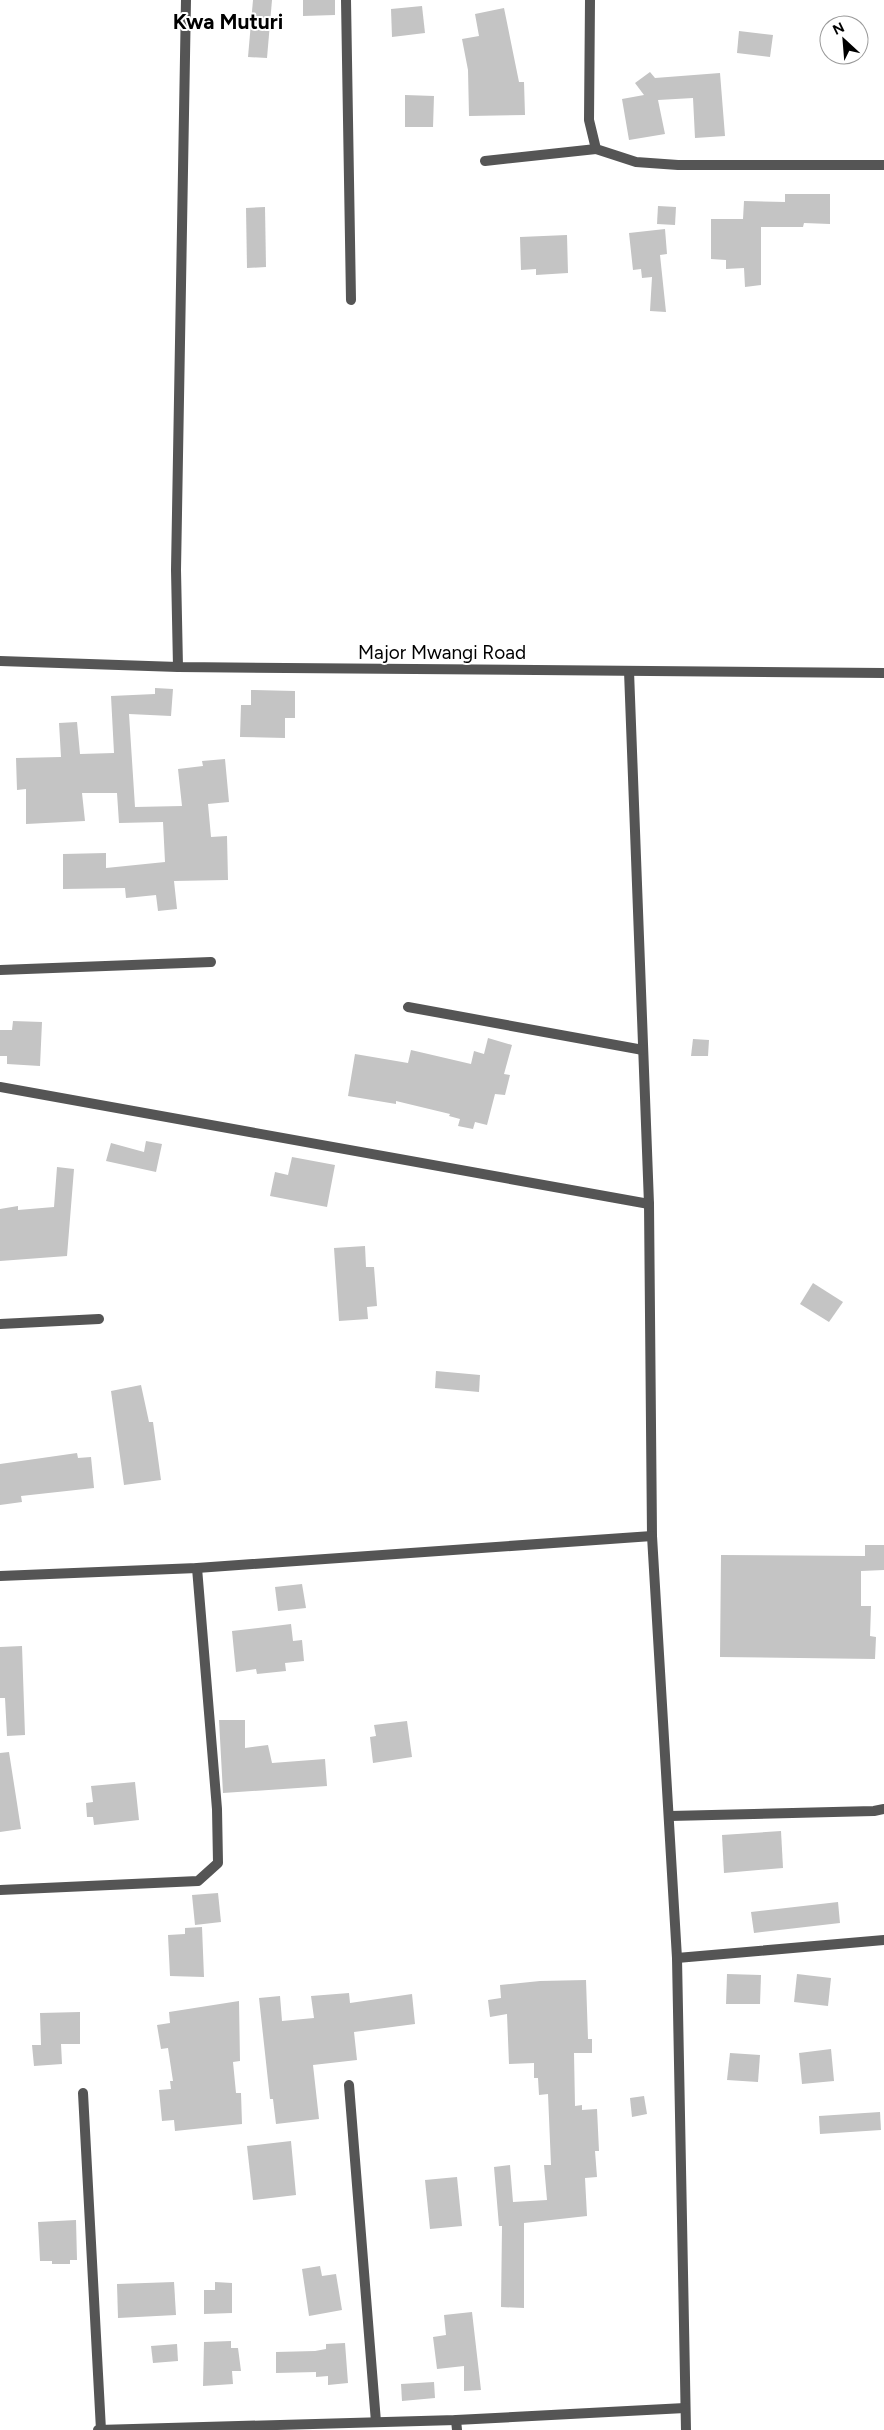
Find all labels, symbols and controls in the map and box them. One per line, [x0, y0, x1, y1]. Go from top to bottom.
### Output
district label: Kwa Muturi [173, 9, 283, 34]
north arrow [819, 15, 869, 65]
text: N [830, 19, 847, 39]
street label: Major Mwangi Road [358, 641, 526, 664]

